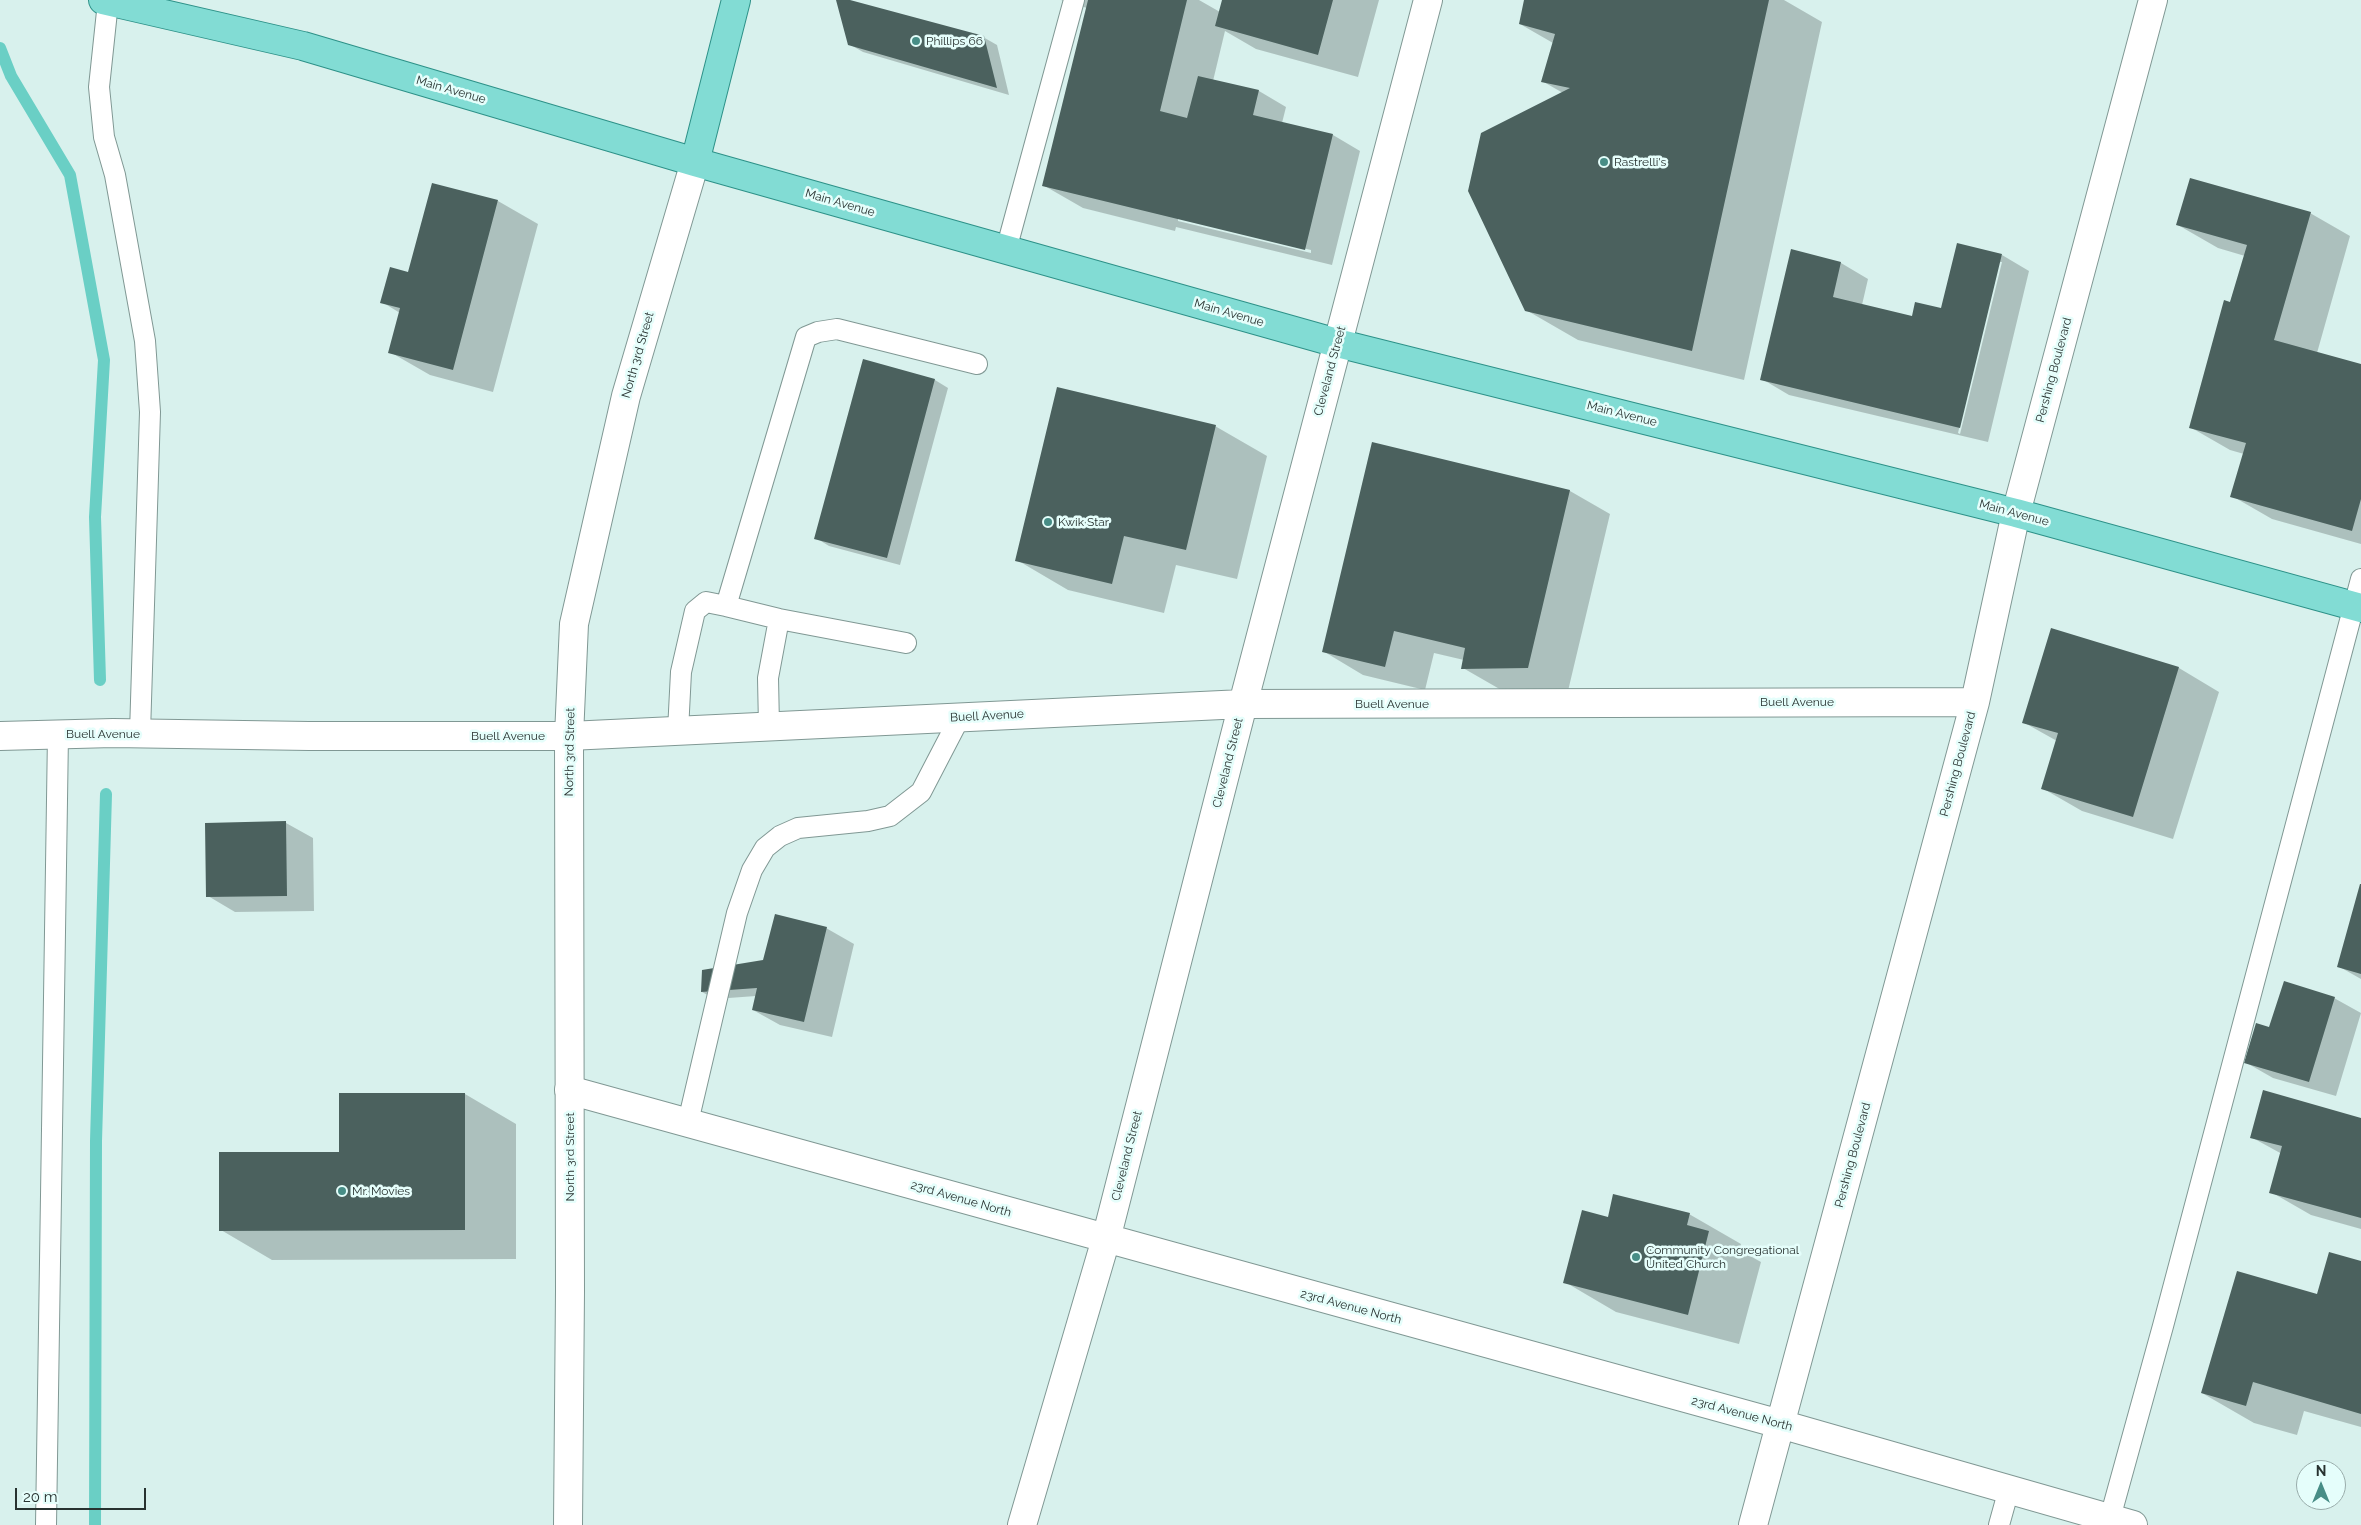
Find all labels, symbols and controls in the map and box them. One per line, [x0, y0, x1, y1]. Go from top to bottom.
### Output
place label: Phillips 66 [926, 34, 983, 48]
marker: Phillips 66 [910, 35, 922, 47]
street label: Main Avenue [415, 73, 487, 107]
place label: Rastrelli's [1614, 155, 1666, 169]
marker: Rastrelli's [1598, 156, 1610, 168]
street label: Main Avenue [804, 186, 876, 220]
street label: Main Avenue [1193, 296, 1265, 330]
street label: North 3rd Street [619, 310, 657, 400]
street label: Pershing Boulevard [2033, 316, 2075, 424]
street label: Cleveland Street [1311, 325, 1349, 417]
street label: Main Avenue [1585, 398, 1659, 430]
street label: Main Avenue [1977, 497, 2051, 529]
place label: Kwik Star [1058, 515, 1109, 529]
marker: Kwik Star [1042, 516, 1054, 528]
street label: Buell Avenue [1760, 695, 1834, 709]
street label: Buell Avenue [1355, 697, 1429, 711]
street label: North 3rd Street [562, 707, 578, 797]
street label: Buell Avenue [950, 707, 1024, 725]
street label: Pershing Boulevard [1937, 710, 1979, 818]
street label: Cleveland Street [1210, 717, 1246, 809]
street label: Buell Avenue [66, 727, 140, 741]
street label: Buell Avenue [471, 729, 545, 743]
street label: Pershing Boulevard [1832, 1101, 1874, 1209]
street label: Cleveland Street [1109, 1110, 1145, 1202]
street label: North 3rd Street [563, 1113, 577, 1201]
street label: 23rd Avenue North [909, 1178, 1013, 1220]
place label: Mr. Movies [352, 1184, 410, 1198]
marker: Mr. Movies [336, 1185, 348, 1197]
place label: Community Congregational United Church [1646, 1243, 1799, 1271]
marker: Community Congregational United Church [1630, 1251, 1642, 1263]
street label: 23rd Avenue North [1299, 1287, 1403, 1327]
street label: 23rd Avenue North [1690, 1394, 1794, 1434]
north arrow [2296, 1460, 2346, 1510]
text: N [2316, 1463, 2326, 1479]
scale bar [18, 1478, 149, 1510]
text: 20 m [23, 1488, 58, 1506]

